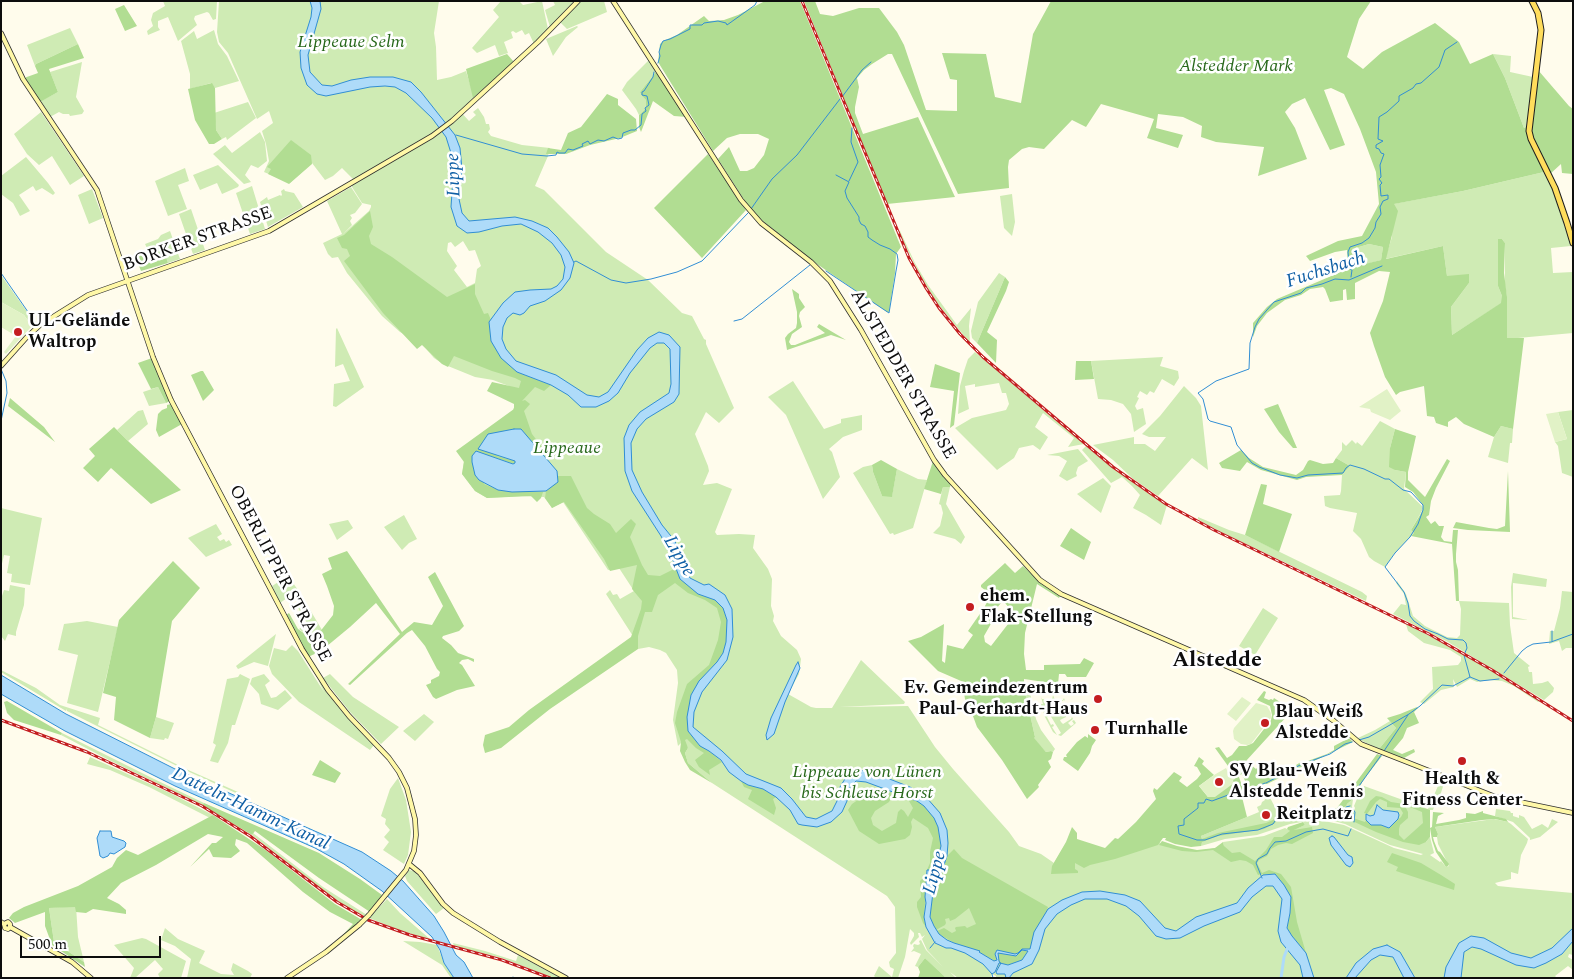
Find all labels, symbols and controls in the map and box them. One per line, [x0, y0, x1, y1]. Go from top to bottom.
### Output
park label: Lippeaue Selm [297, 32, 405, 54]
park label: Alstedder Mark [1179, 56, 1293, 78]
water label: Lippe [443, 153, 467, 197]
street label: BORKER STRASSE [120, 203, 276, 277]
water label: Fuchsbach [1283, 247, 1369, 295]
street label: ALSTEDDER STRASSE [845, 286, 959, 464]
place label: UL-Gelände Waltrop [28, 311, 130, 354]
marker: UL-Gelände Waltrop [12, 326, 24, 338]
park label: Lippeaue [533, 438, 601, 460]
street label: OBERLIPPER STRASSE [223, 482, 335, 666]
water label: Lippe [657, 532, 699, 582]
place label: ehem. Flak-Stellung [980, 586, 1093, 628]
marker: ehem. Flak-Stellung [964, 601, 976, 613]
district label: Alstedde [1172, 649, 1262, 675]
place label: Ev. Gemeindezentrum Paul-Gerhardt-Haus [904, 678, 1088, 721]
marker: Ev. Gemeindezentrum Paul-Gerhardt-Haus [1092, 693, 1104, 705]
place label: Blau Weiß Alstedde [1275, 702, 1363, 744]
marker: Blau Weiß Alstedde [1259, 717, 1271, 729]
place label: Turnhalle [1105, 719, 1188, 741]
marker: Turnhalle [1089, 724, 1101, 736]
marker: Health & Fitness Center [1456, 755, 1468, 767]
place label: SV Blau-Weiß Alstedde Tennis [1229, 761, 1364, 804]
park label: Lippeaue von Lünen bis Schleuse Horst [792, 762, 942, 804]
water label: Datteln-Hamm-Kanal [167, 763, 333, 857]
place label: Health & Fitness Center [1402, 769, 1522, 812]
marker: SV Blau-Weiß Alstedde Tennis [1213, 776, 1225, 788]
place label: Reitplatz [1276, 804, 1353, 826]
marker: Reitplatz [1260, 809, 1272, 821]
water label: Lippe [919, 849, 953, 897]
scale bar [22, 926, 164, 958]
text: 500 m [28, 933, 67, 956]

